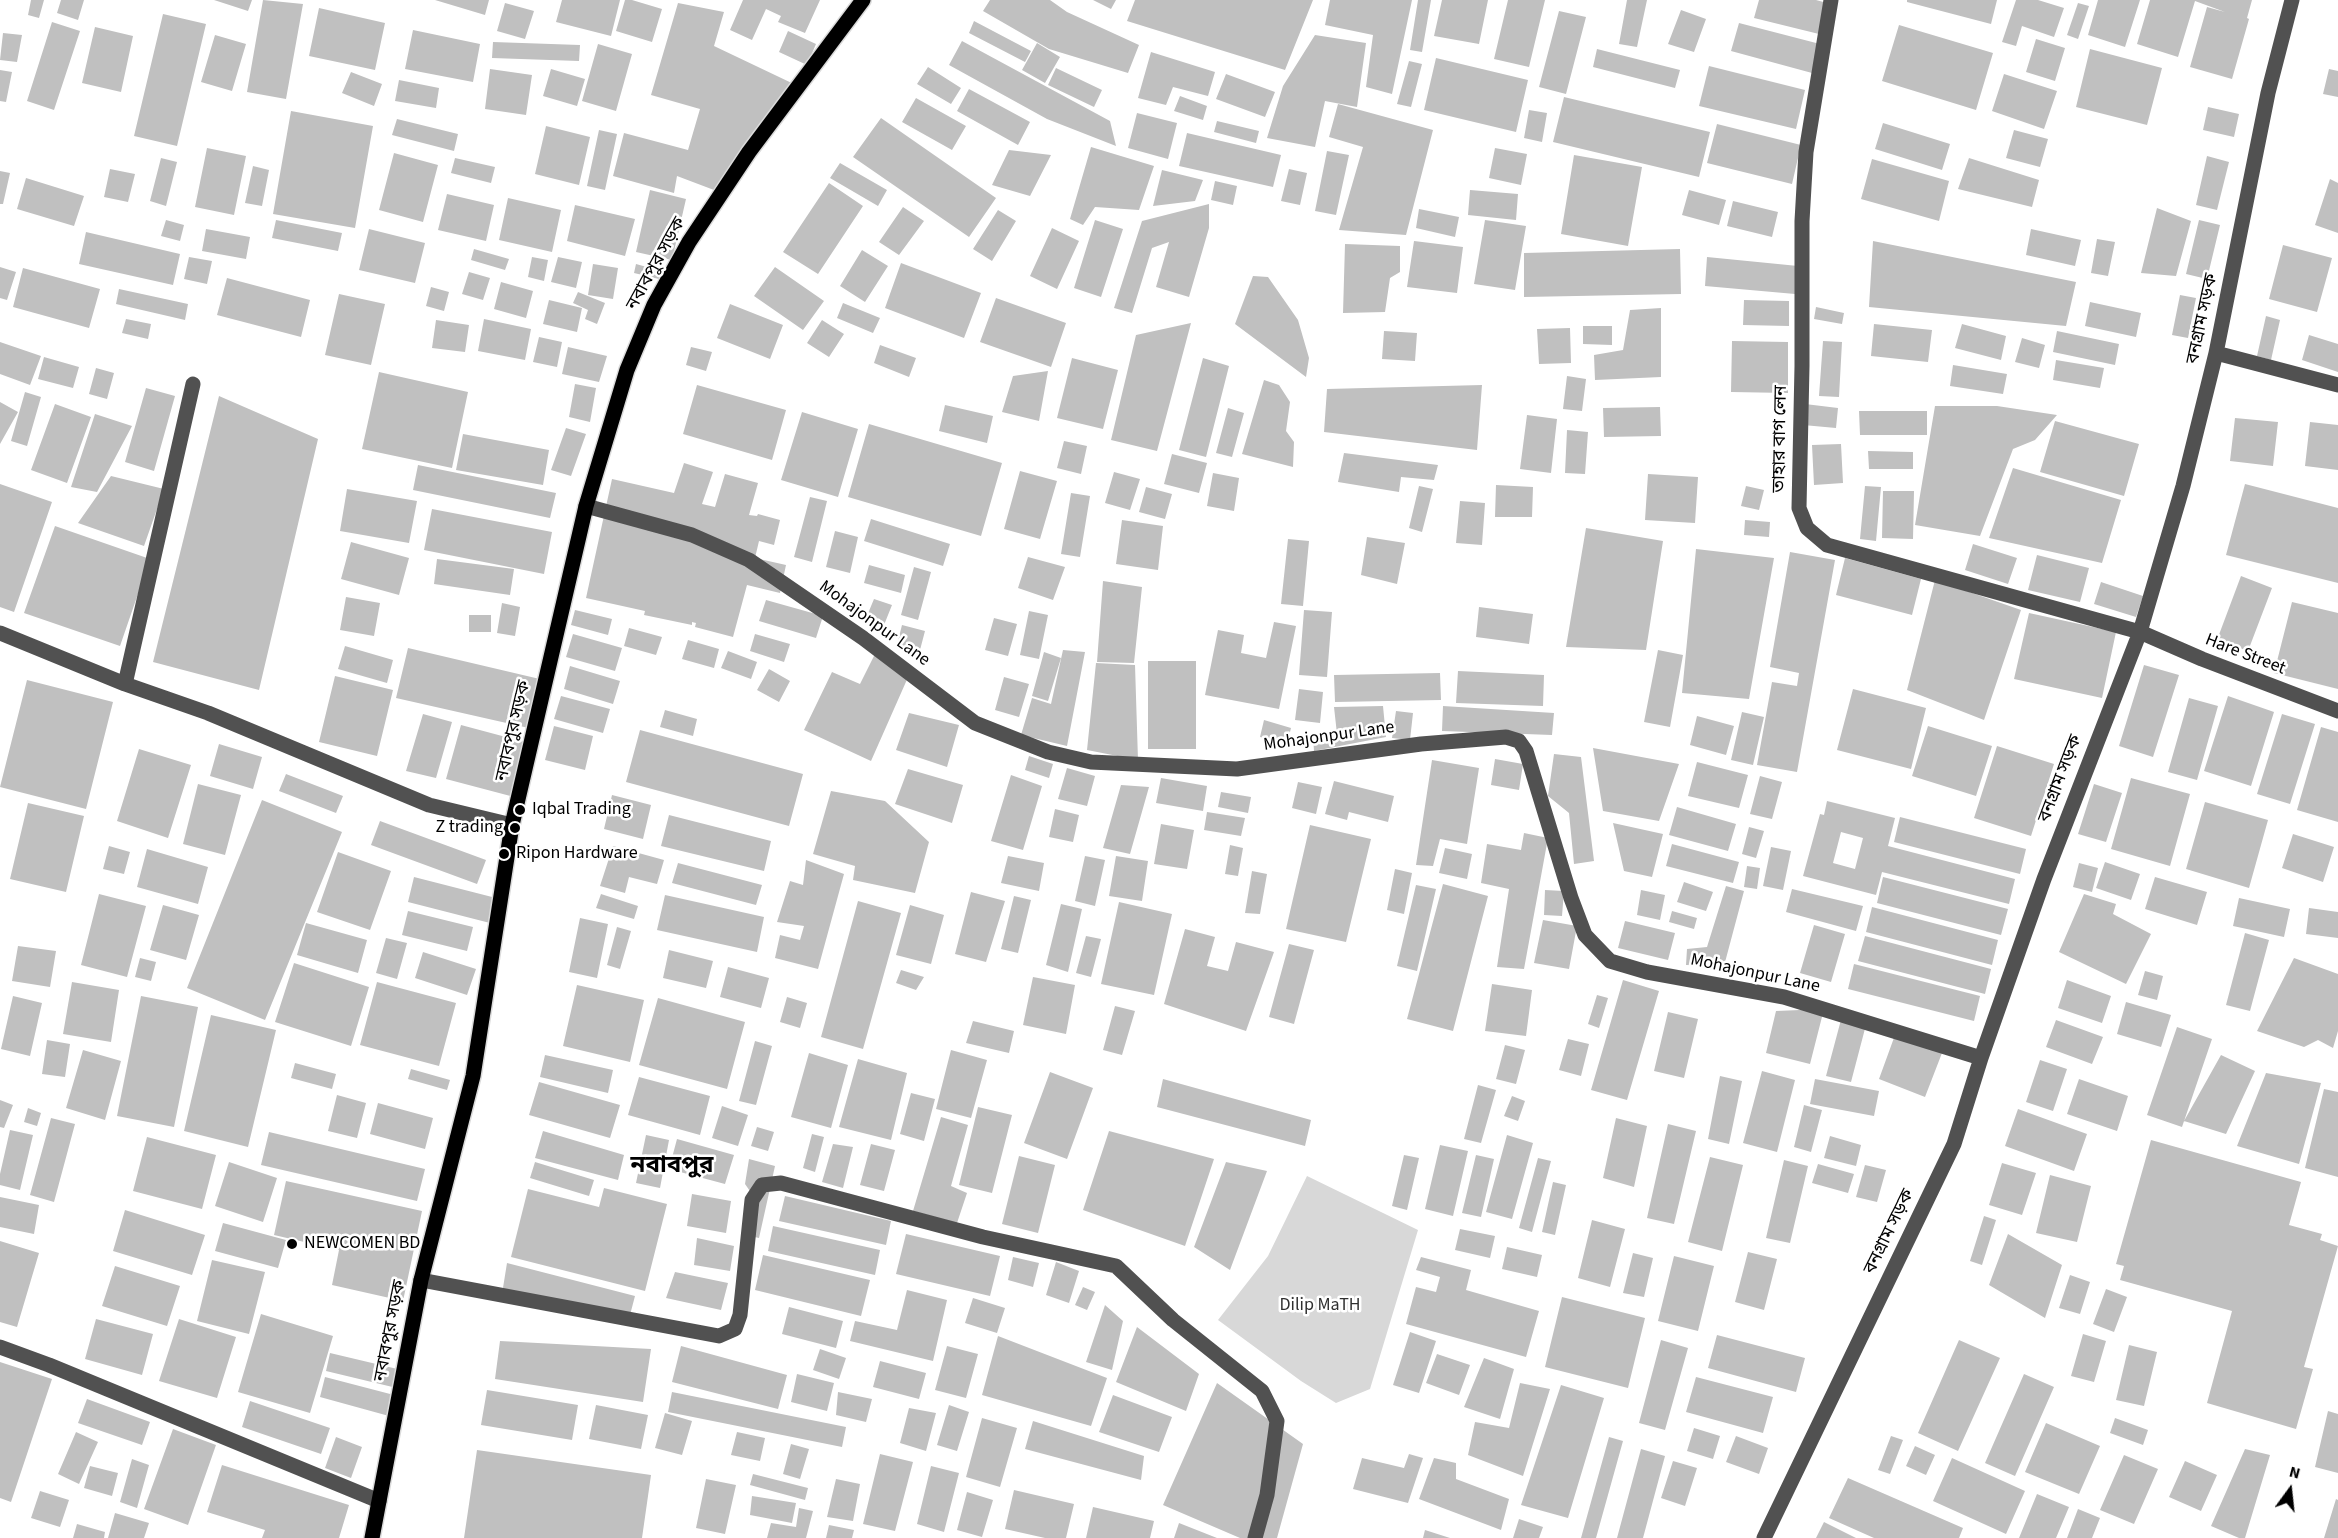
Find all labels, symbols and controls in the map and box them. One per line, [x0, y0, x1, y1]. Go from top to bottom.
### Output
street label: নবাবপুর সড়ক [623, 214, 691, 314]
street label: বনগ্রাম সড়ক [2183, 272, 2223, 366]
street label: তাহার বাগ লেন [1769, 385, 1793, 493]
street label: Mohajonpur Lane [814, 576, 934, 672]
street label: Hare Street [2202, 630, 2288, 680]
street label: নবাবপুর সড়ক [492, 678, 536, 784]
street label: Mohajonpur Lane [1262, 717, 1396, 757]
street label: বনগ্রাম সড়ক [2034, 732, 2088, 826]
place label: Iqbal Trading [532, 799, 631, 821]
marker: Iqbal Trading [513, 803, 527, 817]
place label: Z trading [435, 817, 503, 839]
marker: Z trading [508, 821, 522, 835]
place label: Ripon Hardware [516, 843, 638, 865]
marker: Ripon Hardware [497, 847, 511, 861]
street label: Mohajonpur Lane [1688, 950, 1822, 998]
district label: নবাবপুর [631, 1153, 713, 1181]
street label: বনগ্রাম সড়ক [1860, 1186, 1920, 1278]
place label: NEWCOMEN BD [304, 1233, 420, 1255]
marker: NEWCOMEN BD [285, 1237, 299, 1251]
street label: নবাবপুর সড়ক [371, 1278, 411, 1384]
park label: Dilip MaTH [1279, 1295, 1361, 1317]
north arrow [2260, 1460, 2320, 1520]
text: N [2287, 1461, 2303, 1485]

